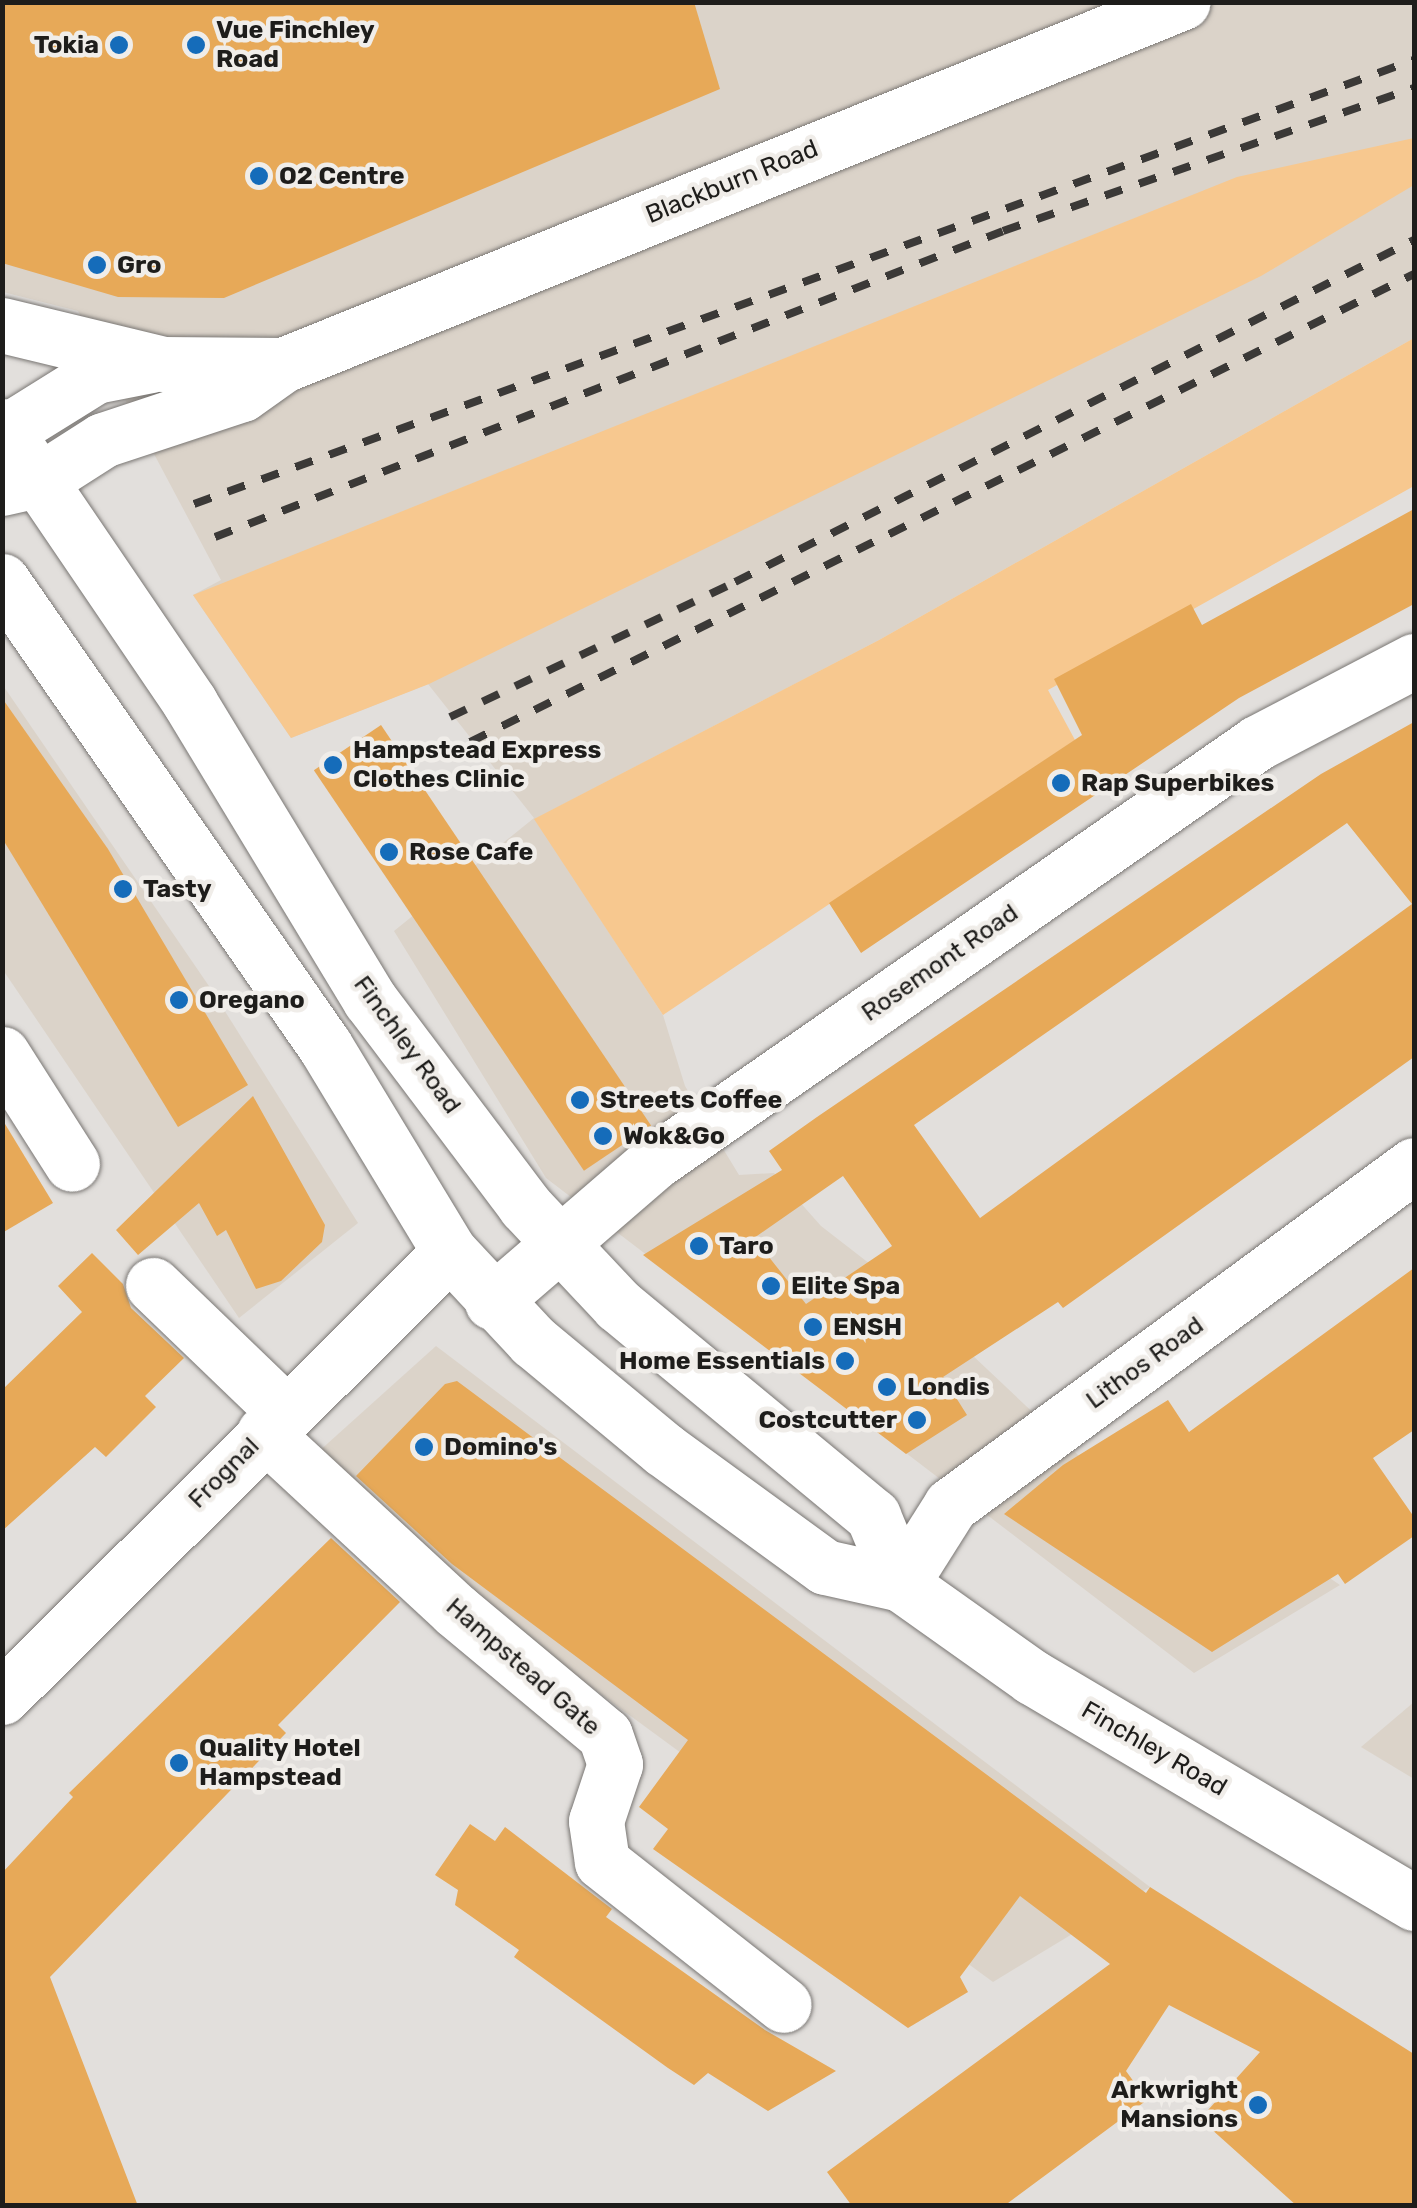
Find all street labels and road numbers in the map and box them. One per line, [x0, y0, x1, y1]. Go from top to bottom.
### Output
street label: Blackburn Road [641, 134, 823, 230]
street label: Rosemont Road [856, 898, 1024, 1028]
street label: Finchley Road [347, 970, 467, 1120]
street label: Lithos Road [1081, 1310, 1209, 1416]
street label: Frognal [182, 1431, 266, 1515]
street label: Hampstead Gate [440, 1592, 606, 1742]
street label: Finchley Road [1076, 1695, 1232, 1803]

